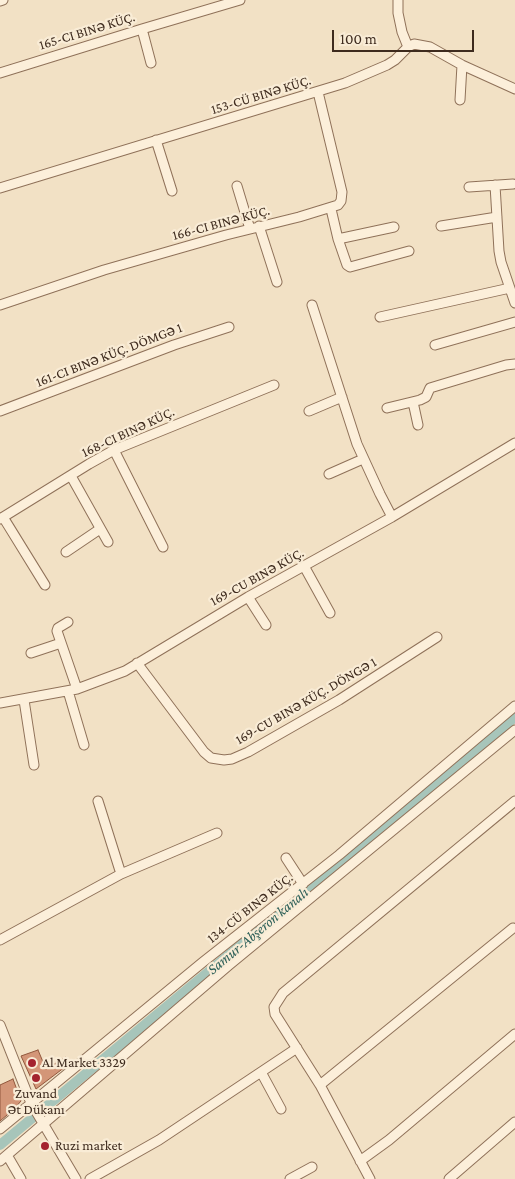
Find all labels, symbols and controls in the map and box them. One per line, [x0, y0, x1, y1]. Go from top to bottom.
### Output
street label: 165-CI BINƏ KÜÇ. [37, 8, 137, 54]
scale bar [335, 20, 478, 52]
text: 100 m [340, 31, 377, 47]
street label: 153-CÜ BINƏ KÜÇ. [209, 72, 313, 118]
street label: 166-CI BINƏ KÜÇ. [170, 202, 272, 244]
street label: 161-CI BINƏ KÜÇ. DÖMGƏ 1 [33, 319, 185, 391]
street label: 168-CI BINƏ KÜÇ. [79, 403, 177, 461]
street label: 169-CU BINƏ KÜÇ. [207, 544, 307, 610]
street label: 169-CU BINƏ KÜÇ. DÖNGƏ 1 [232, 654, 380, 748]
street label: 134-CÜ BINƏ KÜÇ. [204, 869, 296, 947]
water label: Samur-Abşeron kanalı [204, 884, 312, 978]
place label: Al Market 3329 [42, 1055, 126, 1071]
marker: Al Market 3329 [26, 1057, 38, 1069]
marker: Zuvand Ət Dükanı [30, 1072, 42, 1084]
place label: Zuvand Ət Dükanı [7, 1086, 65, 1118]
place label: Ruzi market [55, 1138, 122, 1154]
marker: Ruzi market [39, 1140, 51, 1152]

